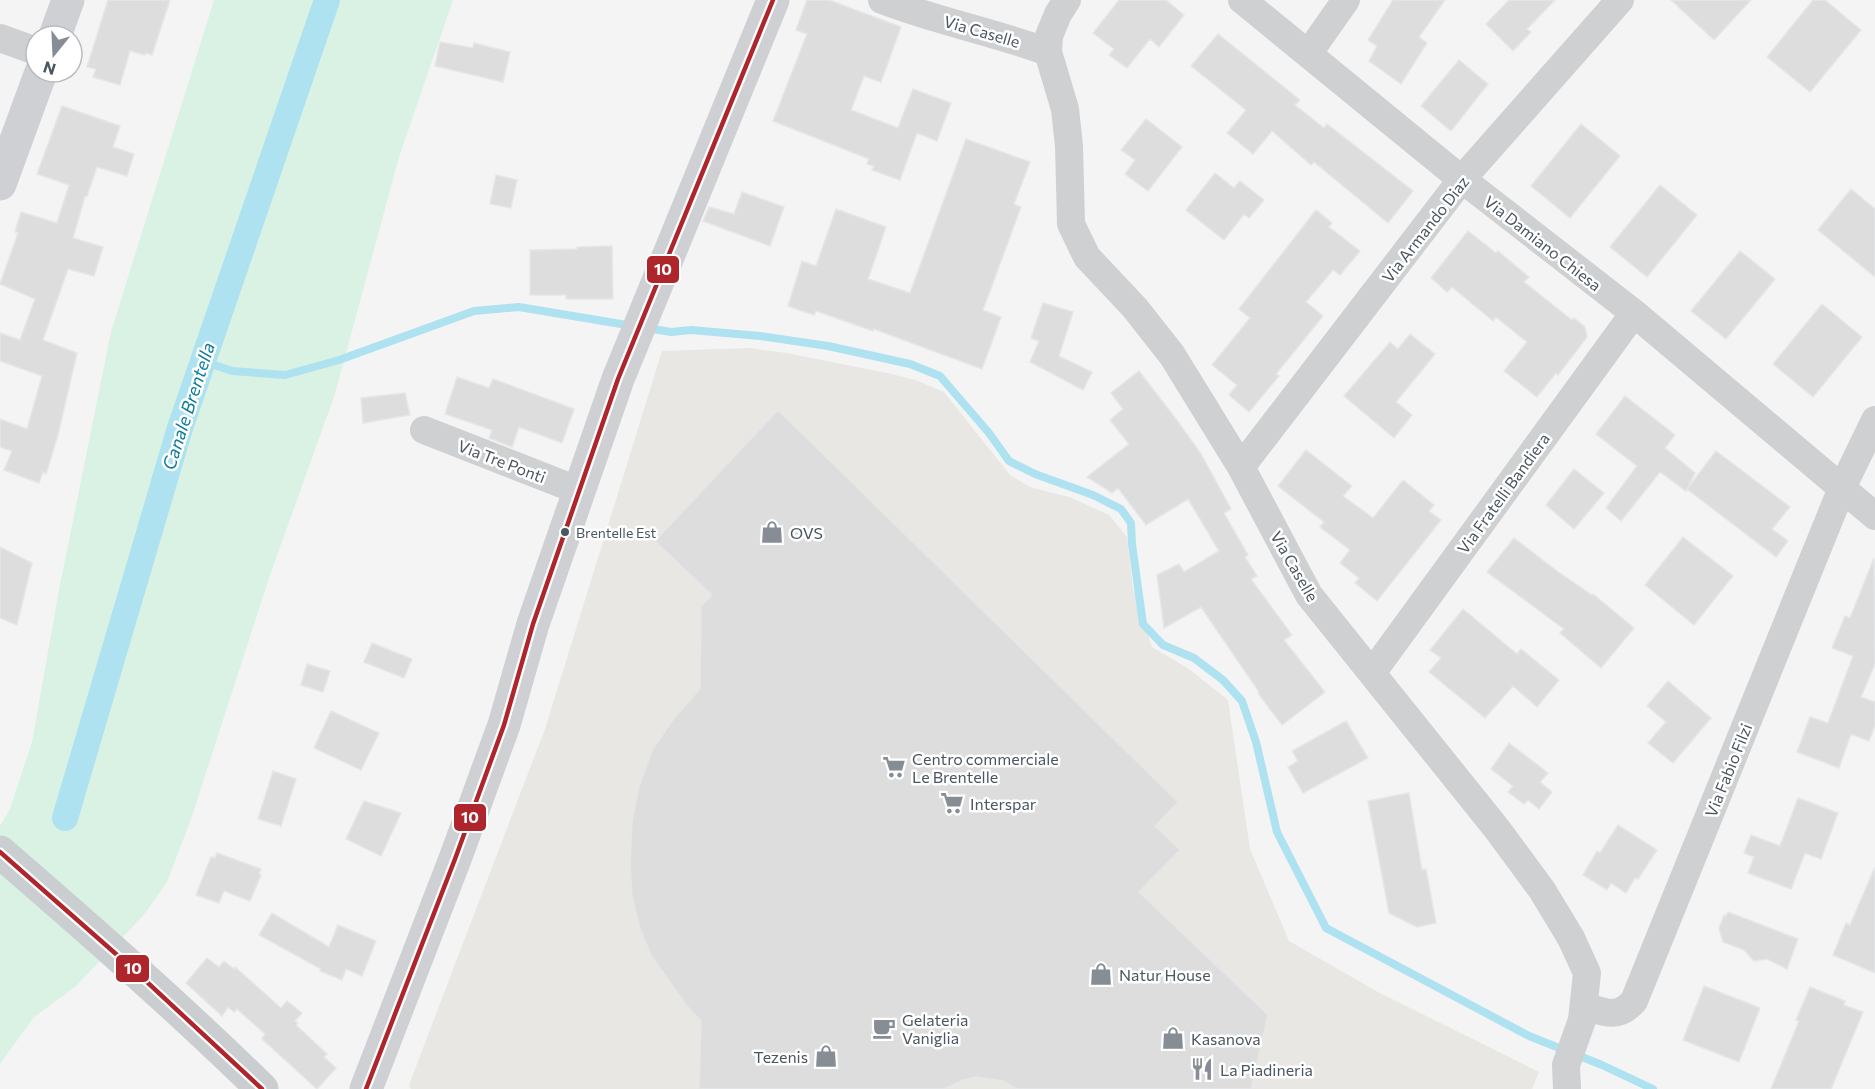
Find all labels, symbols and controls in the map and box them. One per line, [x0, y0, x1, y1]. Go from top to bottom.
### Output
street label: Via Caselle [942, 11, 1022, 51]
north arrow [24, 24, 84, 84]
text: N [41, 58, 58, 80]
street label: Via Armando Diaz [1378, 172, 1472, 286]
street label: Via Damiano Chiesa [1481, 191, 1605, 295]
line badge: 10 [646, 255, 680, 284]
text: 10 [654, 259, 672, 278]
water label: Canale Brentella [157, 340, 219, 472]
street label: Via Fratelli Bandiera [1453, 429, 1553, 557]
street label: Via Tre Ponti [456, 436, 548, 486]
shop icon: OVS [759, 519, 785, 545]
place label: OVS [790, 523, 823, 542]
place label: Brentelle Est [576, 524, 657, 541]
marker: Brentelle Est [559, 526, 571, 538]
street label: Via Caselle [1267, 527, 1323, 605]
street label: Via Fabio Filzi [1701, 720, 1755, 820]
place label: Centro commerciale Le Brentelle [912, 749, 1059, 786]
supermarket icon: Centro commerciale Le Brentelle [881, 754, 907, 780]
supermarket icon: Interspar [939, 790, 965, 816]
place label: Interspar [970, 794, 1037, 813]
line badge: 10 [453, 803, 487, 832]
text: 10 [461, 807, 479, 826]
line badge: 10 [115, 954, 150, 983]
text: 10 [124, 958, 142, 977]
shop icon: Natur House [1088, 961, 1114, 987]
place label: Natur House [1119, 965, 1211, 984]
place label: Gelateria Vaniglia [902, 1010, 968, 1047]
cafe icon: Gelateria Vaniglia [871, 1015, 897, 1041]
shop icon: Kasanova [1160, 1025, 1186, 1051]
place label: Kasanova [1191, 1029, 1261, 1048]
shop icon: Tezenis [813, 1043, 839, 1069]
place label: Tezenis [754, 1047, 808, 1066]
restaurant icon: La Piadineria [1189, 1056, 1215, 1082]
place label: La Piadineria [1220, 1060, 1313, 1079]

